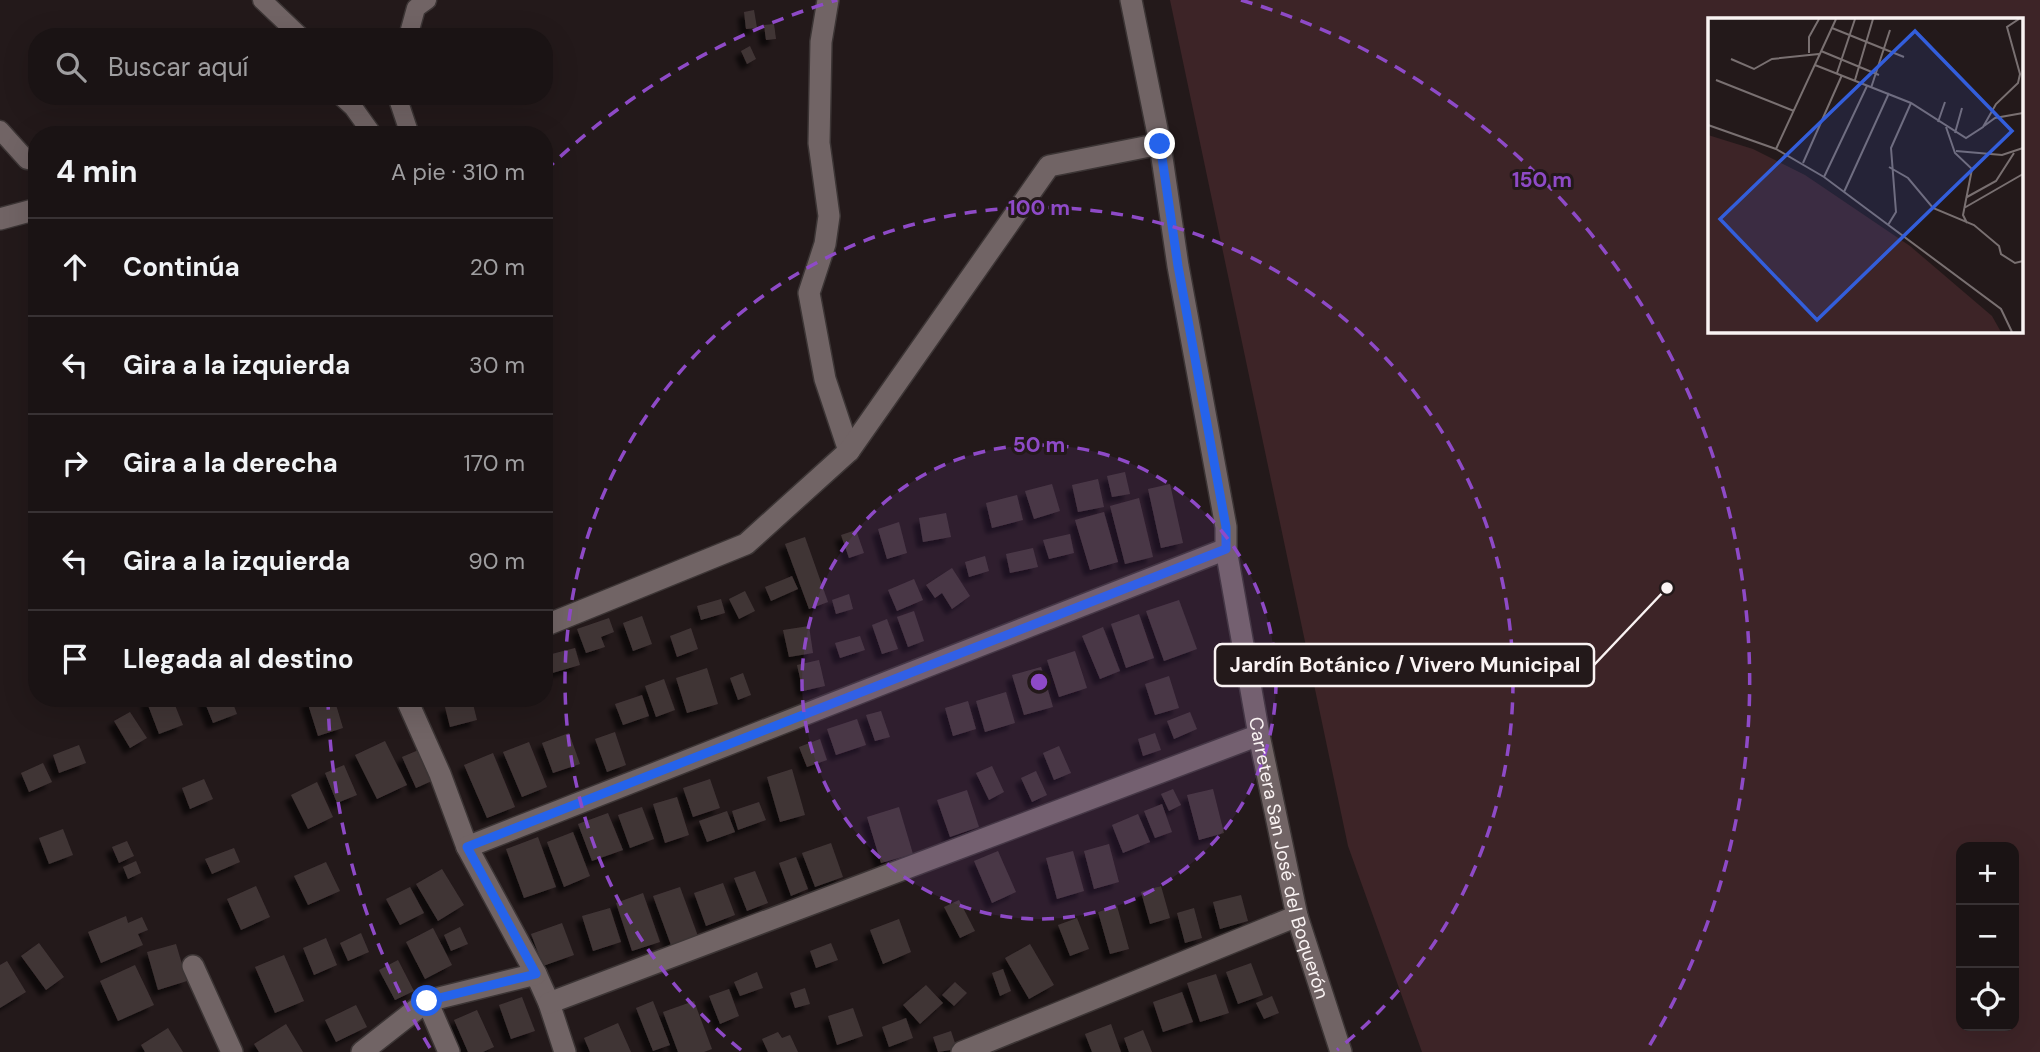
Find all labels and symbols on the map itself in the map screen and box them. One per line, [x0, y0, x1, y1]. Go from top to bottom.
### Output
inset map [1708, 18, 2022, 332]
route end [1144, 128, 1175, 159]
text: 150 m [1512, 166, 1572, 194]
text: 100 m [1008, 194, 1070, 222]
text: 50 m [1013, 431, 1065, 459]
callout: Jardín Botánico / Vivero Municipal [1215, 644, 1594, 686]
text: Jardín Botánico / Vivero Municipal [1230, 651, 1580, 679]
centre of rings [1027, 670, 1051, 694]
street label: Carretera San José del Boquerón [1244, 715, 1335, 1002]
route start [411, 985, 442, 1016]

